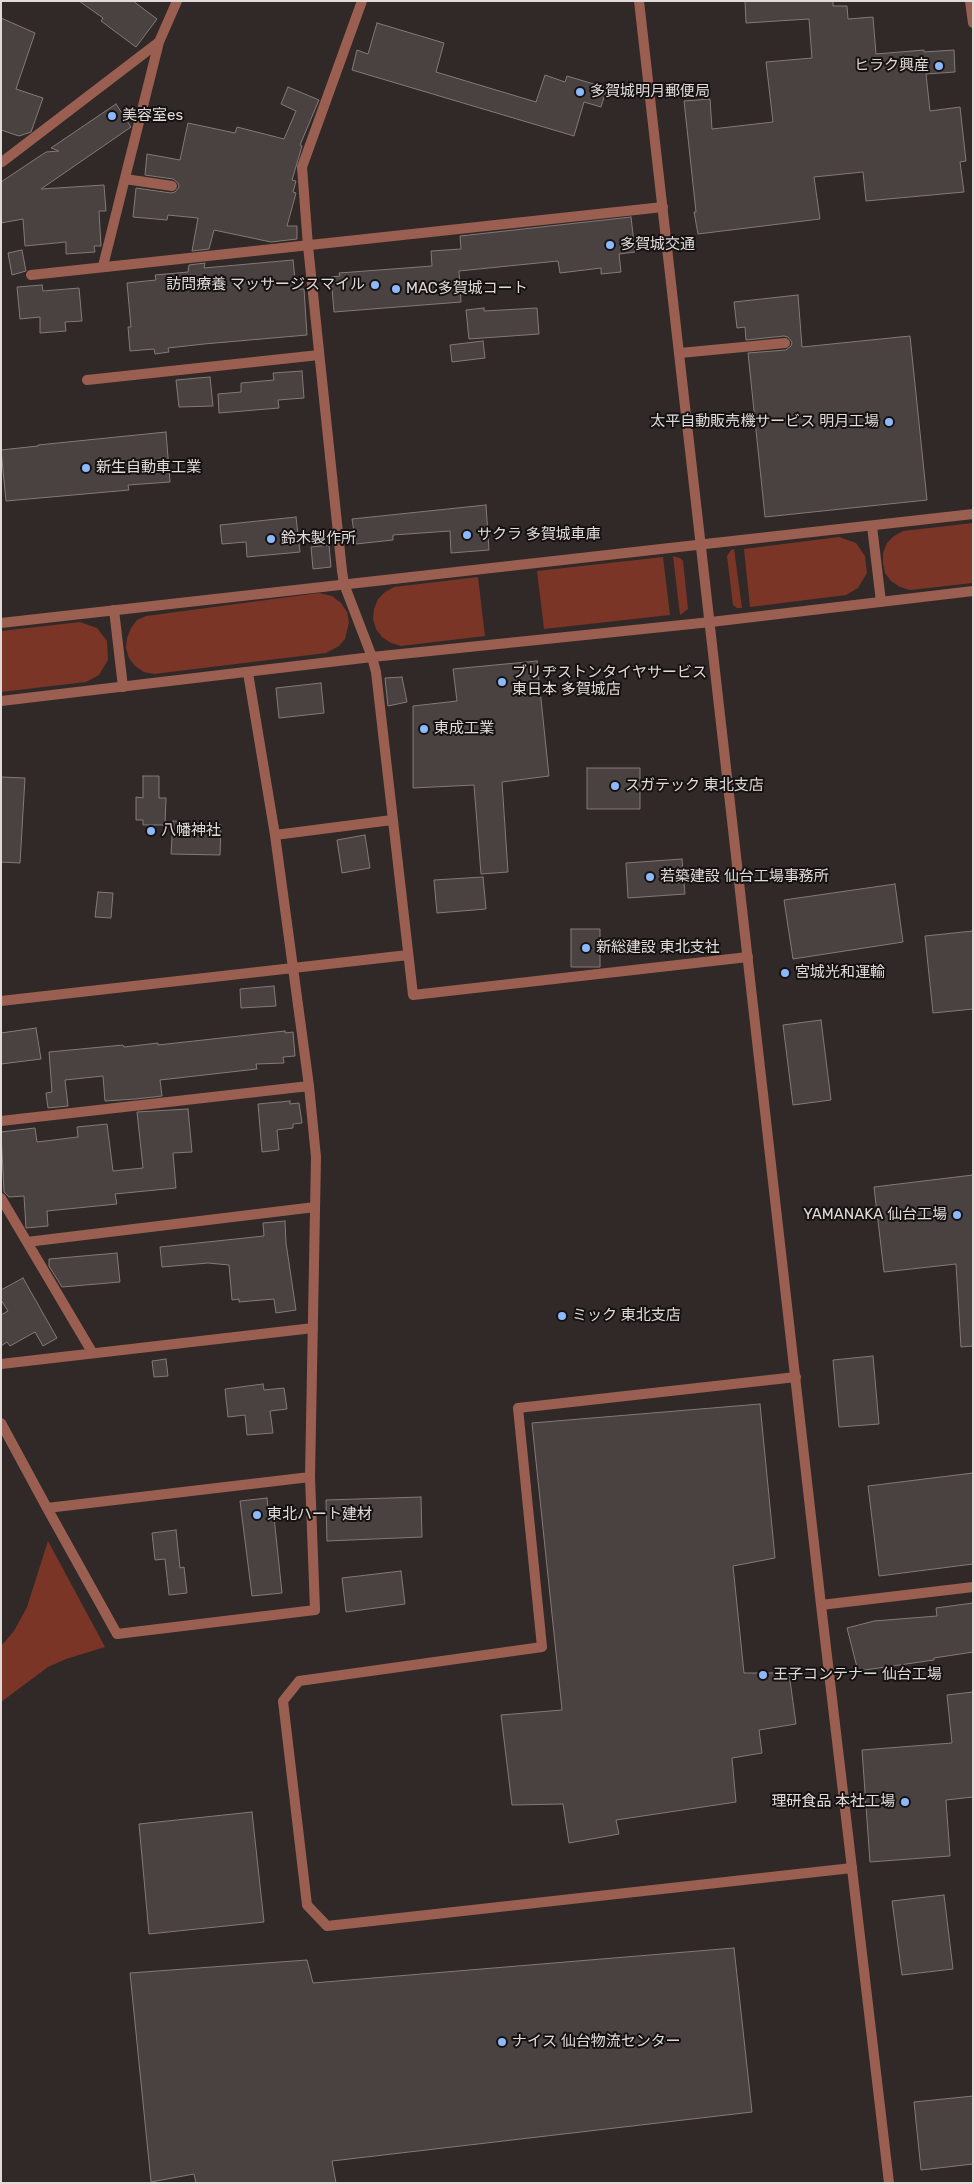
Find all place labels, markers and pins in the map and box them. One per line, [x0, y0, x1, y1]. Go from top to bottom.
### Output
place label: ヒラク興産 [854, 57, 929, 75]
marker: ヒラク興産 [933, 60, 945, 72]
place label: 多賀城明月郵便局 [590, 83, 710, 101]
marker: 多賀城明月郵便局 [574, 86, 586, 98]
place label: 美容室es [122, 107, 183, 125]
marker: 美容室es [106, 110, 118, 122]
place label: 多賀城交通 [620, 236, 695, 254]
marker: 多賀城交通 [604, 239, 616, 251]
place label: 訪問療養 マッサージスマイル [166, 276, 365, 294]
marker: 訪問療養 マッサージスマイル [369, 279, 381, 291]
place label: MAC多賀城コート [406, 280, 528, 298]
marker: MAC多賀城コート [390, 283, 402, 295]
place label: 太平自動販売機サービス 明月工場 [650, 413, 879, 431]
marker: 太平自動販売機サービス 明月工場 [883, 416, 895, 428]
place label: 新生自動車工業 [96, 459, 201, 477]
marker: 新生自動車工業 [80, 462, 92, 474]
place label: サクラ 多賀城車庫 [477, 526, 601, 544]
marker: サクラ 多賀城車庫 [461, 529, 473, 541]
place label: 鈴木製作所 [281, 530, 356, 548]
marker: 鈴木製作所 [265, 533, 277, 545]
place label: ブリヂストンタイヤサービス 東日本 多賀城店 [512, 664, 707, 699]
marker: ブリヂストンタイヤサービス 東日本 多賀城店 [496, 676, 508, 688]
place label: 東成工業 [434, 720, 494, 738]
marker: 東成工業 [418, 723, 430, 735]
place label: スガテック 東北支店 [625, 777, 764, 795]
marker: スガテック 東北支店 [609, 780, 621, 792]
place label: 八幡神社 [161, 822, 221, 840]
marker: 八幡神社 [145, 825, 157, 837]
place label: 若築建設 仙台工場事務所 [660, 868, 829, 886]
marker: 若築建設 仙台工場事務所 [644, 871, 656, 883]
place label: 新総建設 東北支社 [596, 939, 720, 957]
marker: 新総建設 東北支社 [580, 942, 592, 954]
place label: 宮城光和運輸 [795, 964, 885, 982]
marker: 宮城光和運輸 [779, 967, 791, 979]
place label: YAMANAKA 仙台工場 [803, 1206, 947, 1224]
marker: YAMANAKA 仙台工場 [951, 1209, 963, 1221]
place label: ミック 東北支店 [572, 1307, 681, 1325]
marker: ミック 東北支店 [556, 1310, 568, 1322]
place label: 東北ハート建材 [267, 1506, 372, 1524]
marker: 東北ハート建材 [251, 1509, 263, 1521]
place label: 王子コンテナー 仙台工場 [773, 1666, 942, 1684]
marker: 王子コンテナー 仙台工場 [757, 1669, 769, 1681]
place label: 理研食品 本社工場 [771, 1793, 895, 1811]
marker: 理研食品 本社工場 [899, 1796, 911, 1808]
place label: ナイス 仙台物流センター [512, 2033, 681, 2051]
marker: ナイス 仙台物流センター [496, 2036, 508, 2048]

